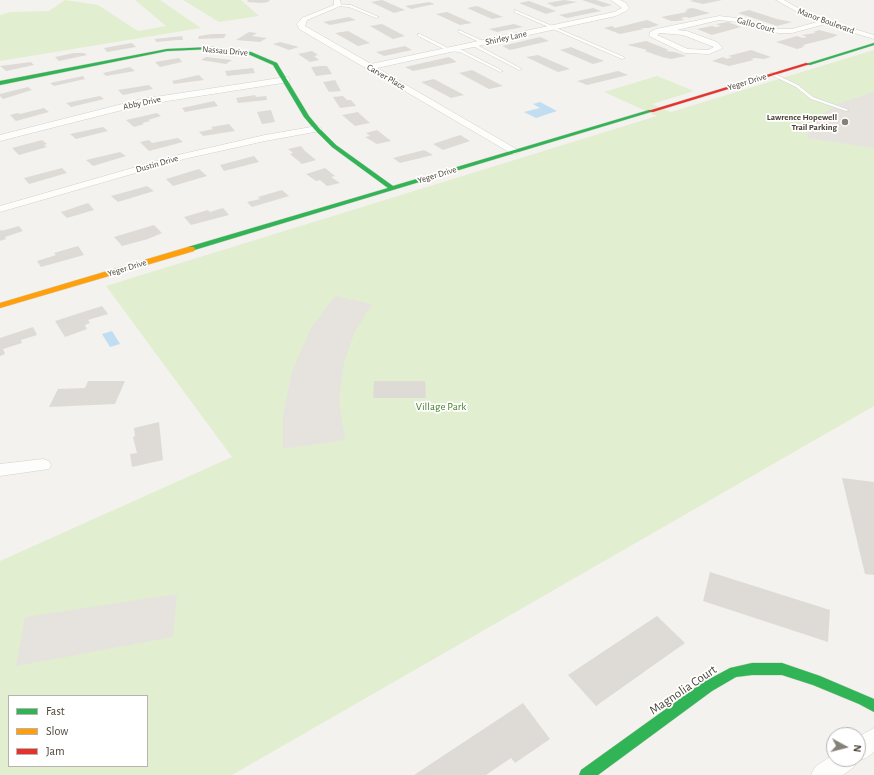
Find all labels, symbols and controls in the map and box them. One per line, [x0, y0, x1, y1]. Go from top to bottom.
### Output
street label: Manor Boulevard [796, 6, 856, 36]
street label: Gallo Court [736, 15, 776, 35]
street label: Shirley Lane [484, 28, 528, 48]
street label: Nassau Drive [202, 44, 248, 58]
street label: Carver Place [365, 62, 407, 92]
street label: Yeger Drive [726, 71, 768, 93]
street label: Abby Drive [122, 94, 162, 112]
place label: Lawrence Hopewell Trail Parking [767, 112, 837, 133]
marker: Lawrence Hopewell Trail Parking [840, 117, 850, 127]
street label: Dustin Drive [135, 153, 179, 175]
street label: Yeger Drive [416, 164, 458, 186]
street label: Yeger Drive [106, 257, 148, 279]
park label: Village Park [416, 400, 466, 414]
street label: Magnolia Court [646, 662, 720, 718]
legend [8, 695, 148, 767]
text: Fast [46, 705, 65, 717]
text: Slow [46, 725, 68, 737]
north arrow [826, 727, 866, 767]
text: N [851, 744, 863, 753]
text: Jam [46, 745, 65, 757]

